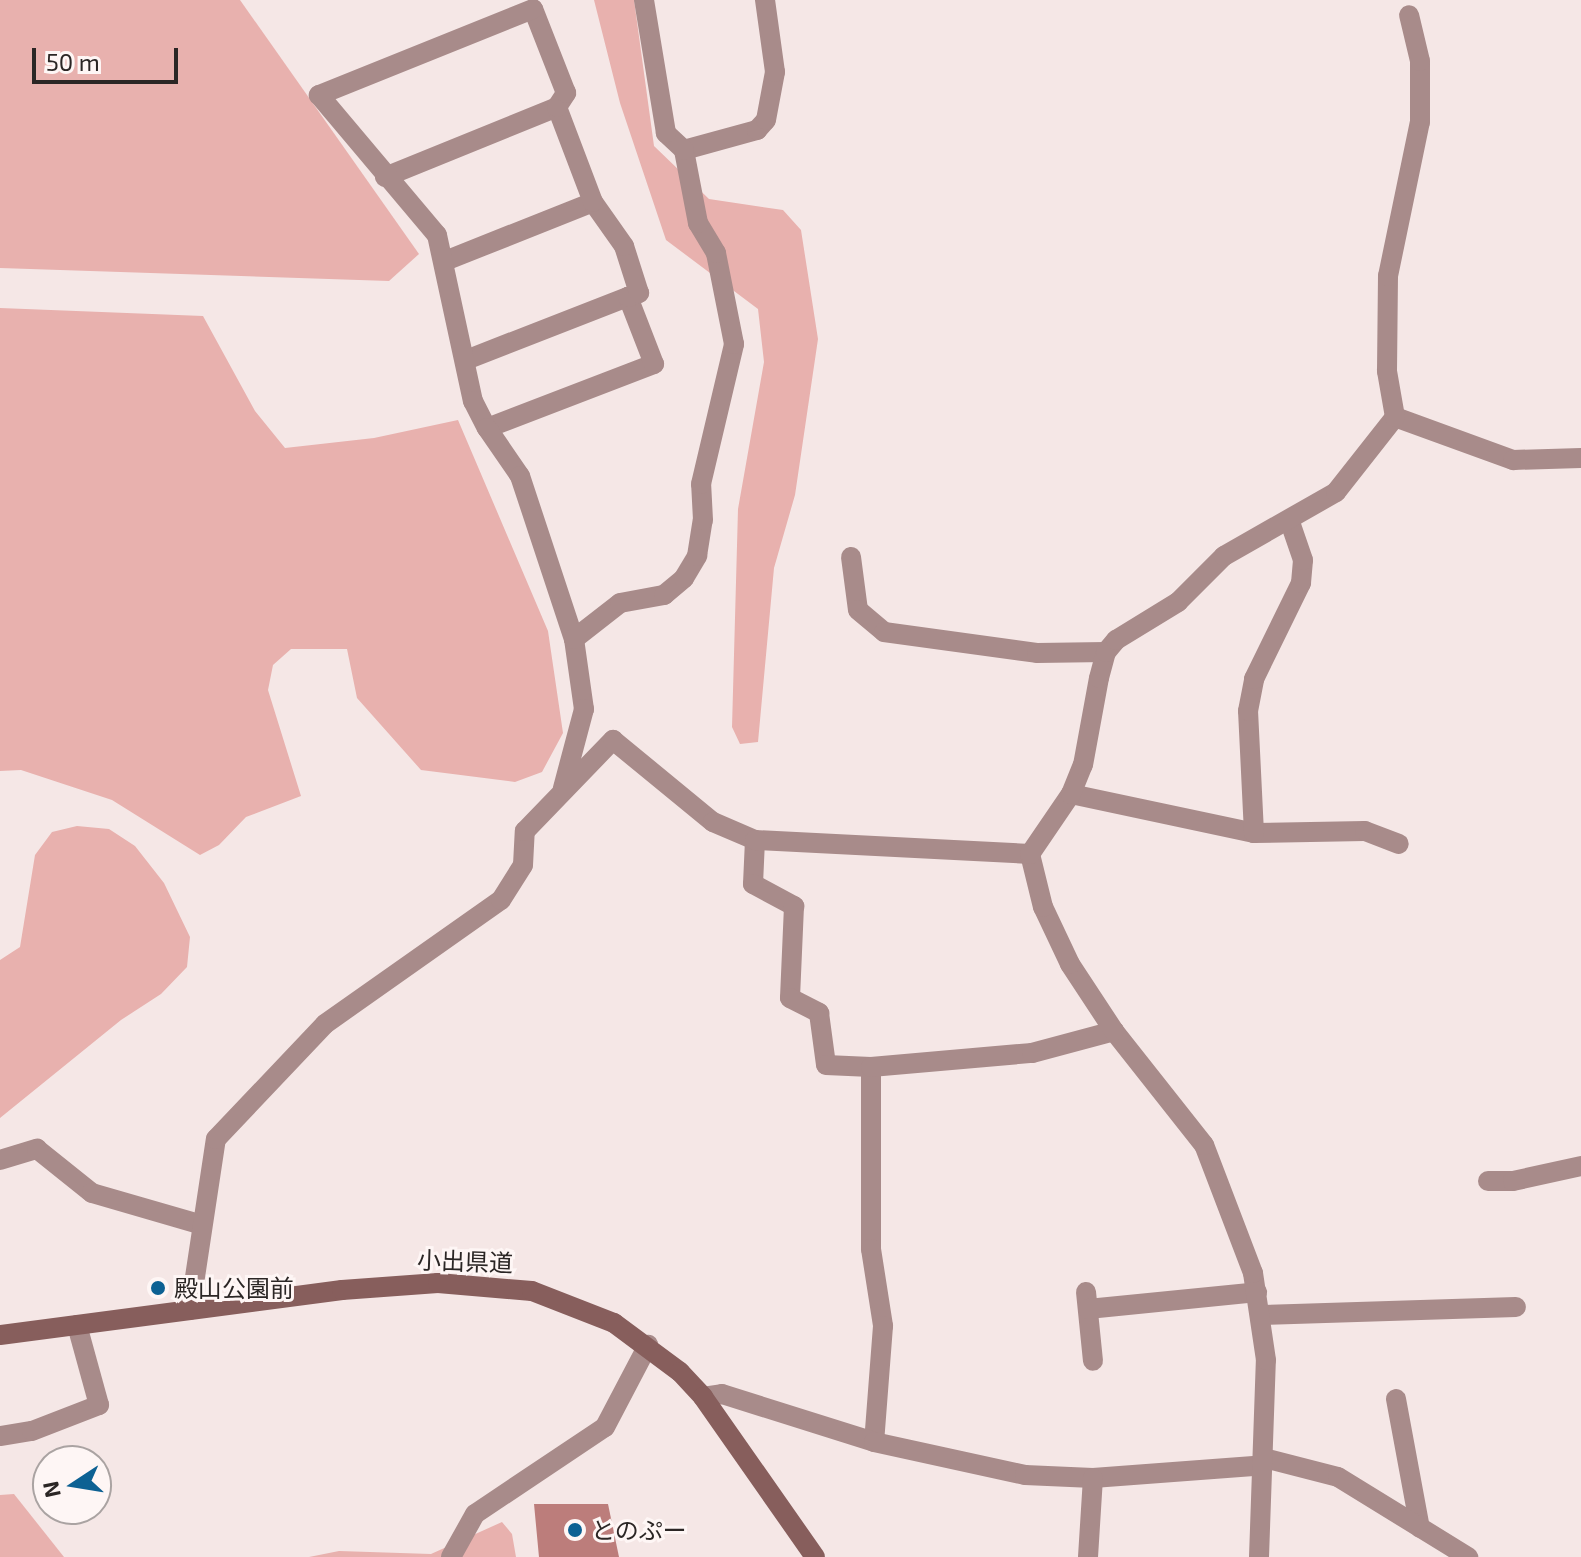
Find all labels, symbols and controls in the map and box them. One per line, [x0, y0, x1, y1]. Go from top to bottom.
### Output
scale bar [36, 32, 182, 82]
text: 50 m [46, 47, 100, 76]
street label: 小出県道 [417, 1245, 513, 1277]
place label: 殿山公園前 [174, 1274, 294, 1302]
marker: 殿山公園前 [149, 1279, 167, 1297]
north arrow [32, 1445, 112, 1525]
text: N [36, 1479, 65, 1500]
place label: とのぷー [591, 1516, 687, 1544]
marker: とのぷー [566, 1521, 584, 1539]

